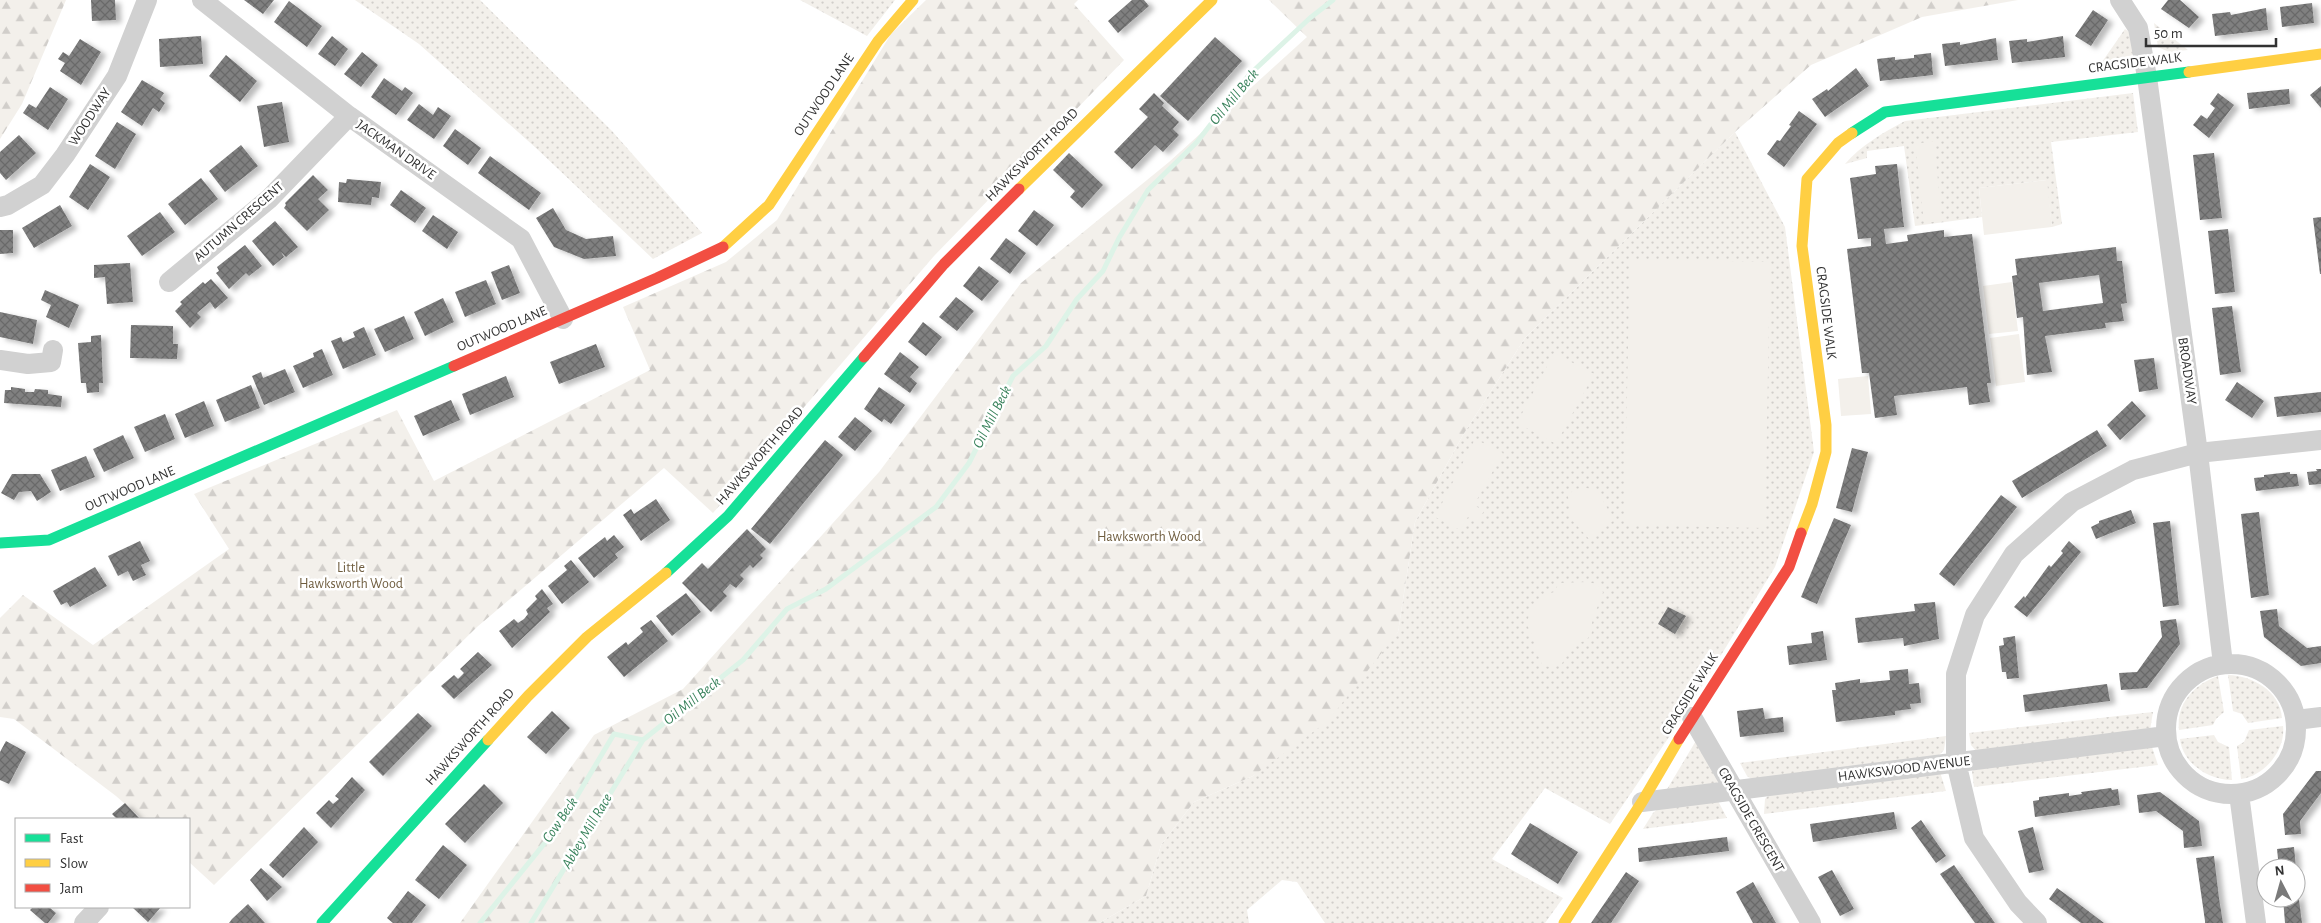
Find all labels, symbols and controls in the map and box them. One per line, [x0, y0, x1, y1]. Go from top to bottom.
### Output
scale bar [2146, 15, 2276, 47]
text: 50 m [2154, 26, 2183, 41]
street label: CRAGSIDE WALK [2088, 50, 2183, 76]
street label: OUTWOOD LANE [791, 51, 857, 139]
water label: Oil Mill Beck [1206, 66, 1262, 128]
street label: WOODWAY [66, 85, 114, 148]
street label: HAWKSWORTH ROAD [983, 106, 1081, 204]
street label: JACKMAN DRIVE [354, 118, 438, 183]
street label: AUTUMN CRESCENT [191, 179, 287, 265]
street label: CRAGSIDE WALK [1813, 266, 1839, 361]
street label: OUTWOOD LANE [455, 304, 549, 354]
street label: BROADWAY [2175, 336, 2199, 406]
water label: Oil Mill Beck [970, 383, 1014, 451]
street label: HAWKSWORTH ROAD [714, 404, 806, 508]
street label: OUTWOOD LANE [83, 464, 177, 514]
park label: Hawksworth Wood [1097, 530, 1201, 544]
park label: Little Hawksworth Wood [299, 561, 403, 591]
street label: CRAGSIDE WALK [1659, 650, 1721, 737]
water label: Oil Mill Beck [661, 674, 723, 728]
street label: HAWKSWORTH ROAD [423, 686, 517, 788]
street label: HAWKSWOOD AVENUE [1837, 754, 1971, 784]
street label: CRAGSIDE CRESCENT [1715, 765, 1787, 875]
water label: Abbey Mill Race [558, 791, 615, 872]
water label: Cow Beck [540, 795, 580, 845]
legend [15, 818, 190, 908]
text: Fast [60, 831, 84, 846]
text: Slow [60, 856, 88, 871]
north arrow [2256, 858, 2306, 908]
text: N [2274, 864, 2285, 879]
text: Jam [60, 881, 83, 896]

